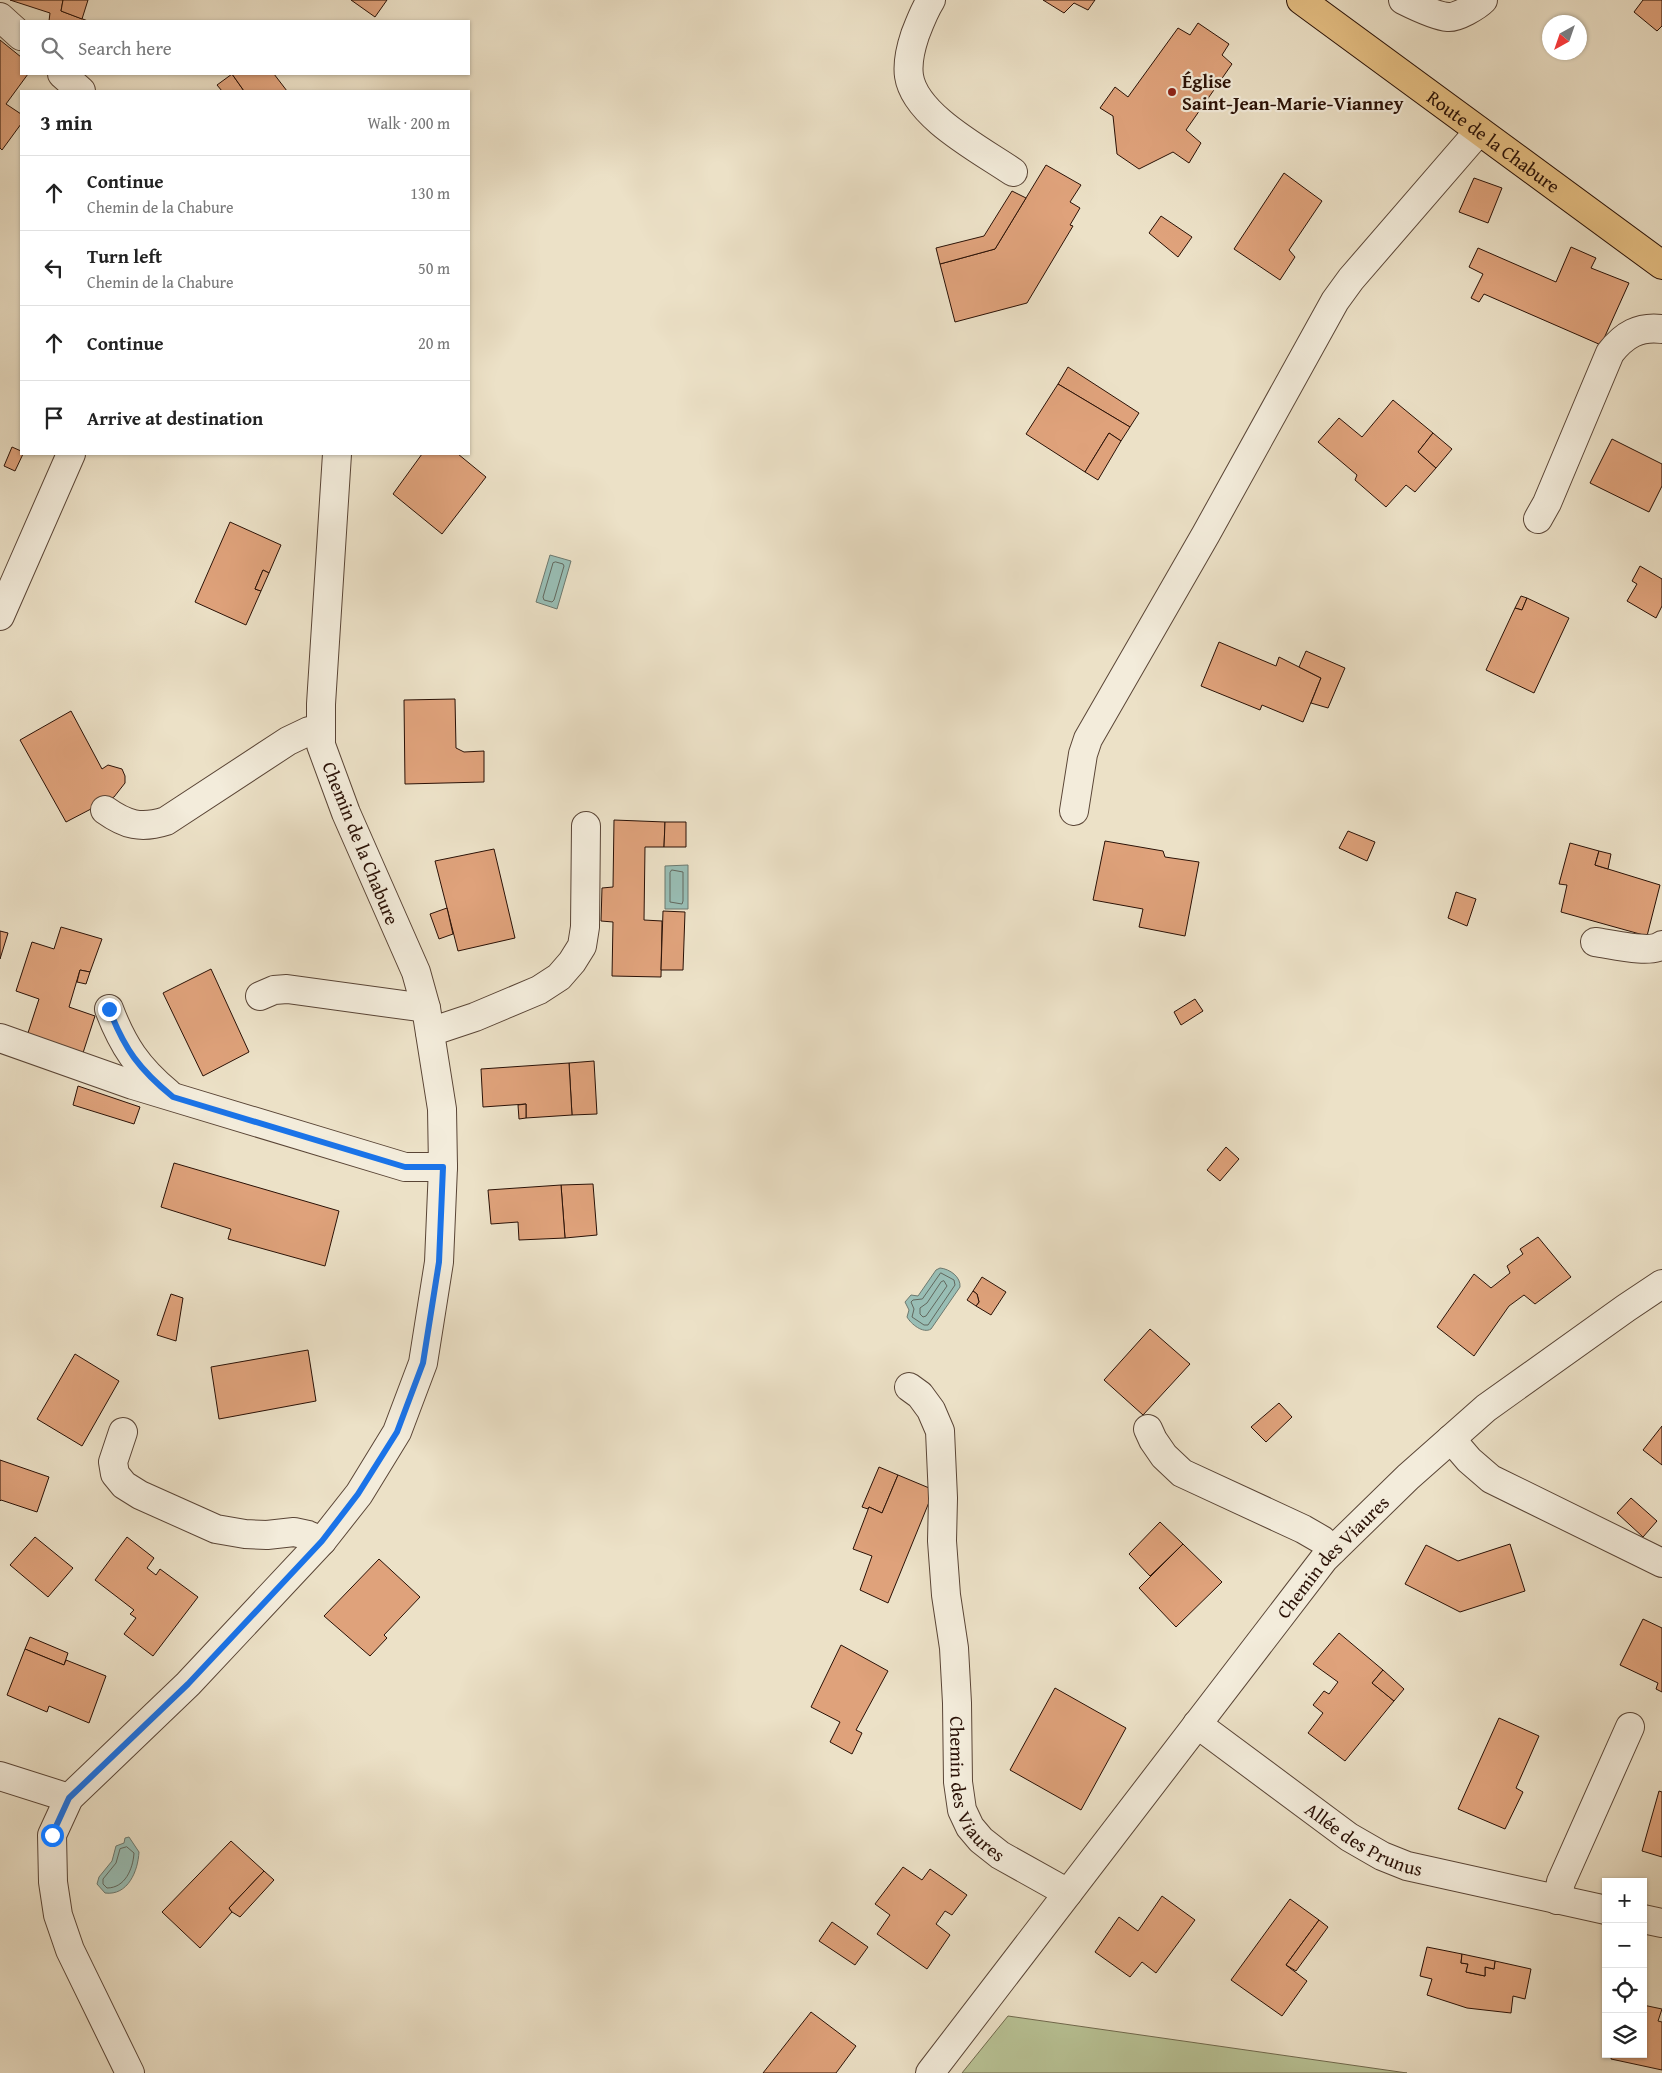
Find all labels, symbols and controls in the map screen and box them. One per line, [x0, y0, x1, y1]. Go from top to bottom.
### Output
north arrow [1542, 15, 1587, 60]
search box [20, 20, 470, 75]
icon: search [38, 34, 66, 62]
text: Search here [78, 34, 172, 62]
place label: Église Saint-Jean-Marie-Vianney [1182, 67, 1404, 117]
street label: Route de la Chabure [1421, 83, 1566, 200]
marker: Église Saint-Jean-Marie-Vianney [1166, 86, 1178, 98]
text: 3 min [40, 107, 92, 138]
text: Walk · 200 m [367, 111, 450, 135]
text: Continue [87, 167, 164, 195]
icon: ahead [40, 179, 68, 207]
text: 130 m [410, 181, 450, 205]
text: Chemin de la Chabure [87, 195, 233, 219]
text: Turn left [87, 242, 162, 270]
icon: left [40, 254, 68, 282]
text: 50 m [418, 256, 450, 280]
text: Chemin de la Chabure [87, 270, 233, 294]
icon: ahead [40, 329, 68, 357]
text: Continue [87, 329, 164, 357]
text: 20 m [418, 331, 450, 355]
icon: arrive [40, 404, 68, 432]
text: Arrive at destination [87, 404, 263, 432]
street label: Chemin de la Chabure [315, 757, 407, 929]
route end [98, 998, 121, 1021]
street label: Chemin des Viaures [1269, 1489, 1395, 1624]
street label: Chemin des Viaures [943, 1716, 1011, 1868]
street label: Allée des Prunus [1299, 1795, 1425, 1883]
route start [41, 1824, 64, 1847]
map controls [1602, 1878, 1647, 2058]
button: + [1602, 1878, 1647, 1923]
button: − [1602, 1923, 1647, 1968]
button: locate [1602, 1968, 1647, 2013]
button: layers [1602, 2013, 1647, 2058]

